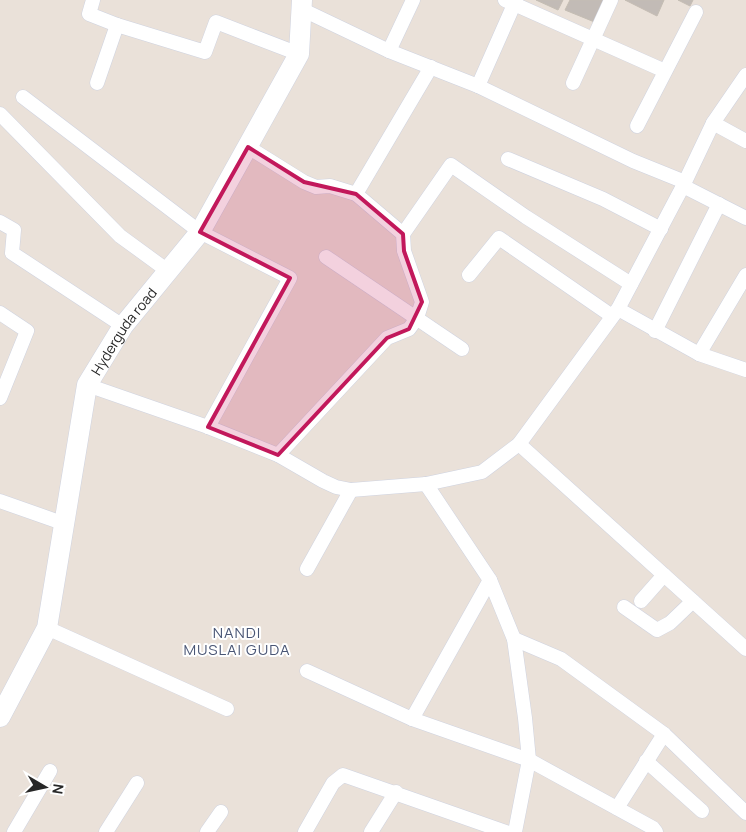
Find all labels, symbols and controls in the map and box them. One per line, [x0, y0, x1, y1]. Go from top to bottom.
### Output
street label: Hyderguda road [86, 283, 160, 378]
district label: NANDI MUSLAI GUDA [184, 622, 290, 660]
north arrow [20, 762, 70, 812]
text: N [48, 783, 69, 796]

